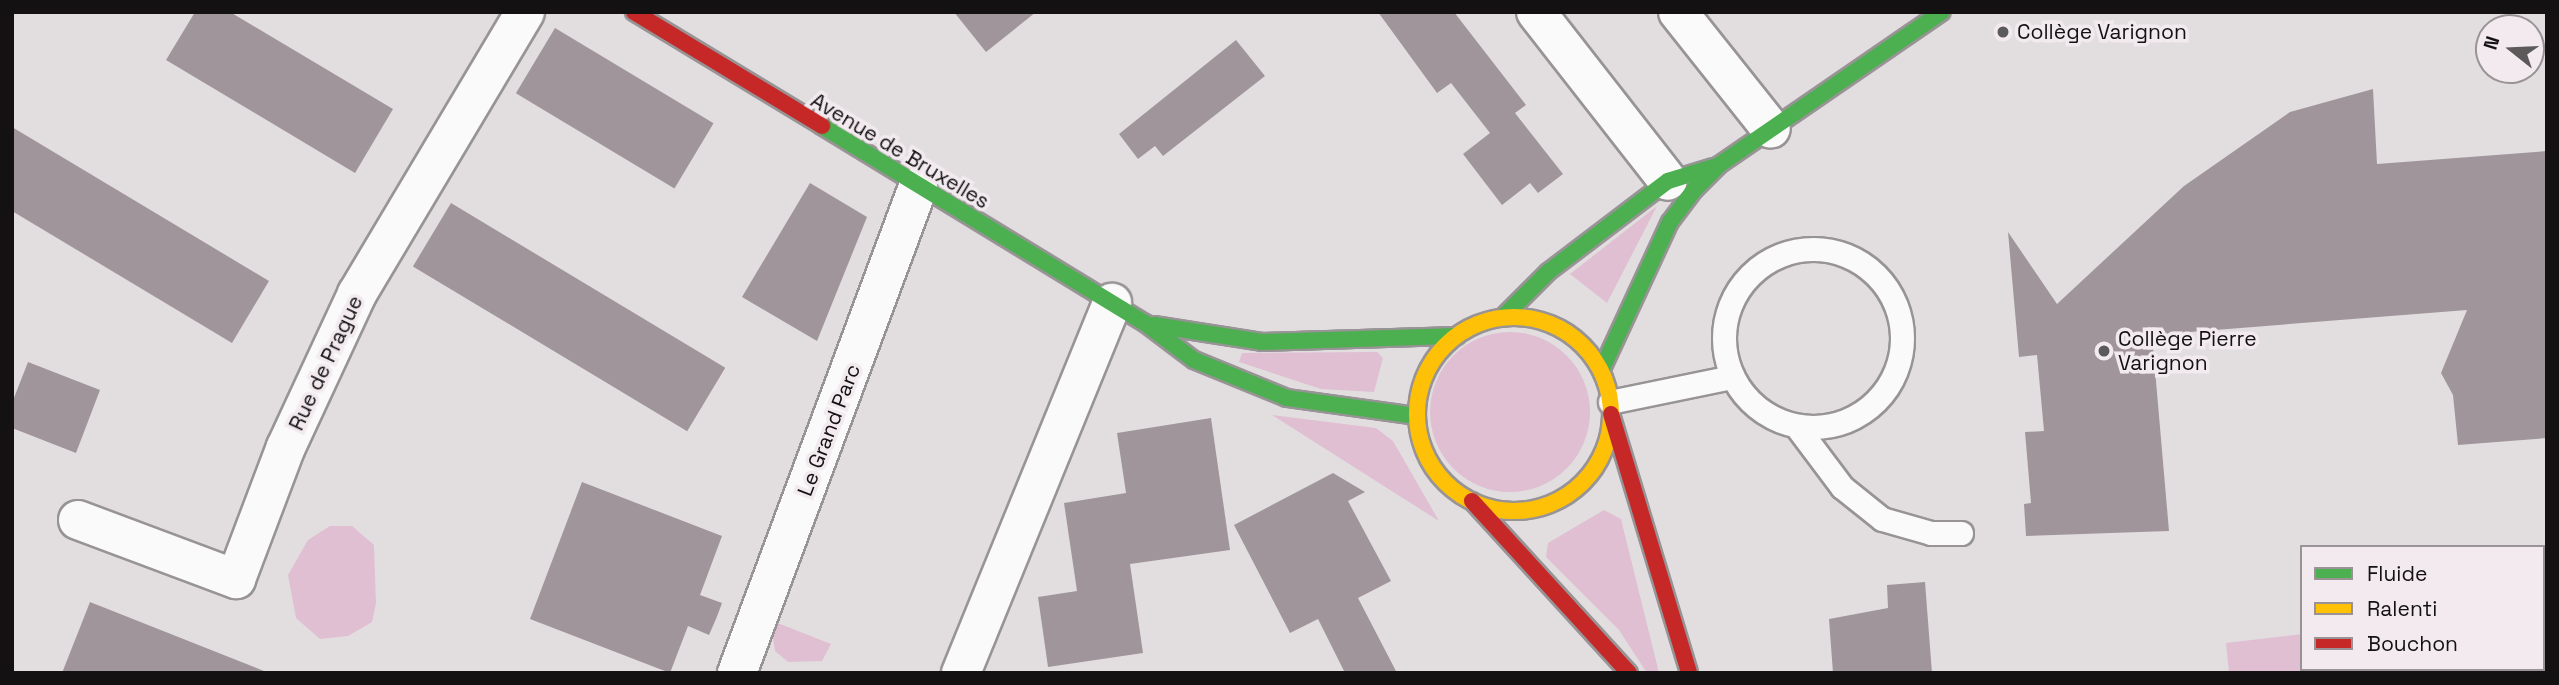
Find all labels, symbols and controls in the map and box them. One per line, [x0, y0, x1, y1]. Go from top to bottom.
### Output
north arrow [2475, 14, 2545, 84]
place label: Collège Varignon [2017, 19, 2187, 45]
marker: Collège Varignon [1995, 24, 2011, 40]
text: N [2478, 33, 2505, 53]
street label: Avenue de Bruxelles [806, 88, 994, 214]
street label: Rue de Prague [284, 292, 368, 434]
place label: Collège Pierre Varignon [2118, 326, 2257, 376]
marker: Collège Pierre Varignon [2096, 343, 2112, 359]
street label: Le Grand Parc [792, 361, 866, 499]
legend [2300, 545, 2545, 671]
text: Fluide [2367, 560, 2427, 587]
text: Ralenti [2367, 595, 2437, 622]
text: Bouchon [2367, 630, 2458, 657]

